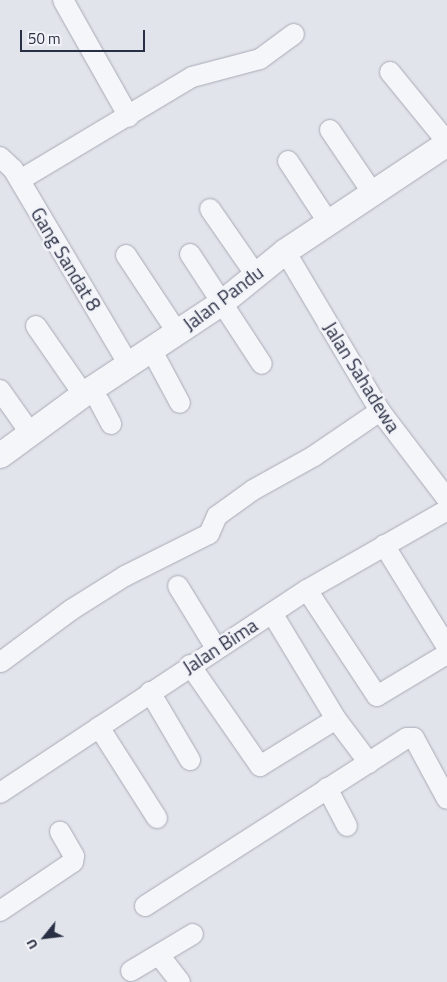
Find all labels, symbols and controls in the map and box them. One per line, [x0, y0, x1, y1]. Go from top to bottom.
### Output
scale bar [22, 20, 148, 52]
text: 50 m [28, 27, 61, 50]
street label: Gang Sandat 8 [26, 203, 106, 315]
street label: Jalan Pandu [178, 261, 268, 335]
street label: Jalan Sahadewa [319, 317, 405, 437]
street label: Jalan Bima [178, 613, 262, 679]
north arrow [20, 912, 70, 962]
text: U [20, 935, 43, 954]

